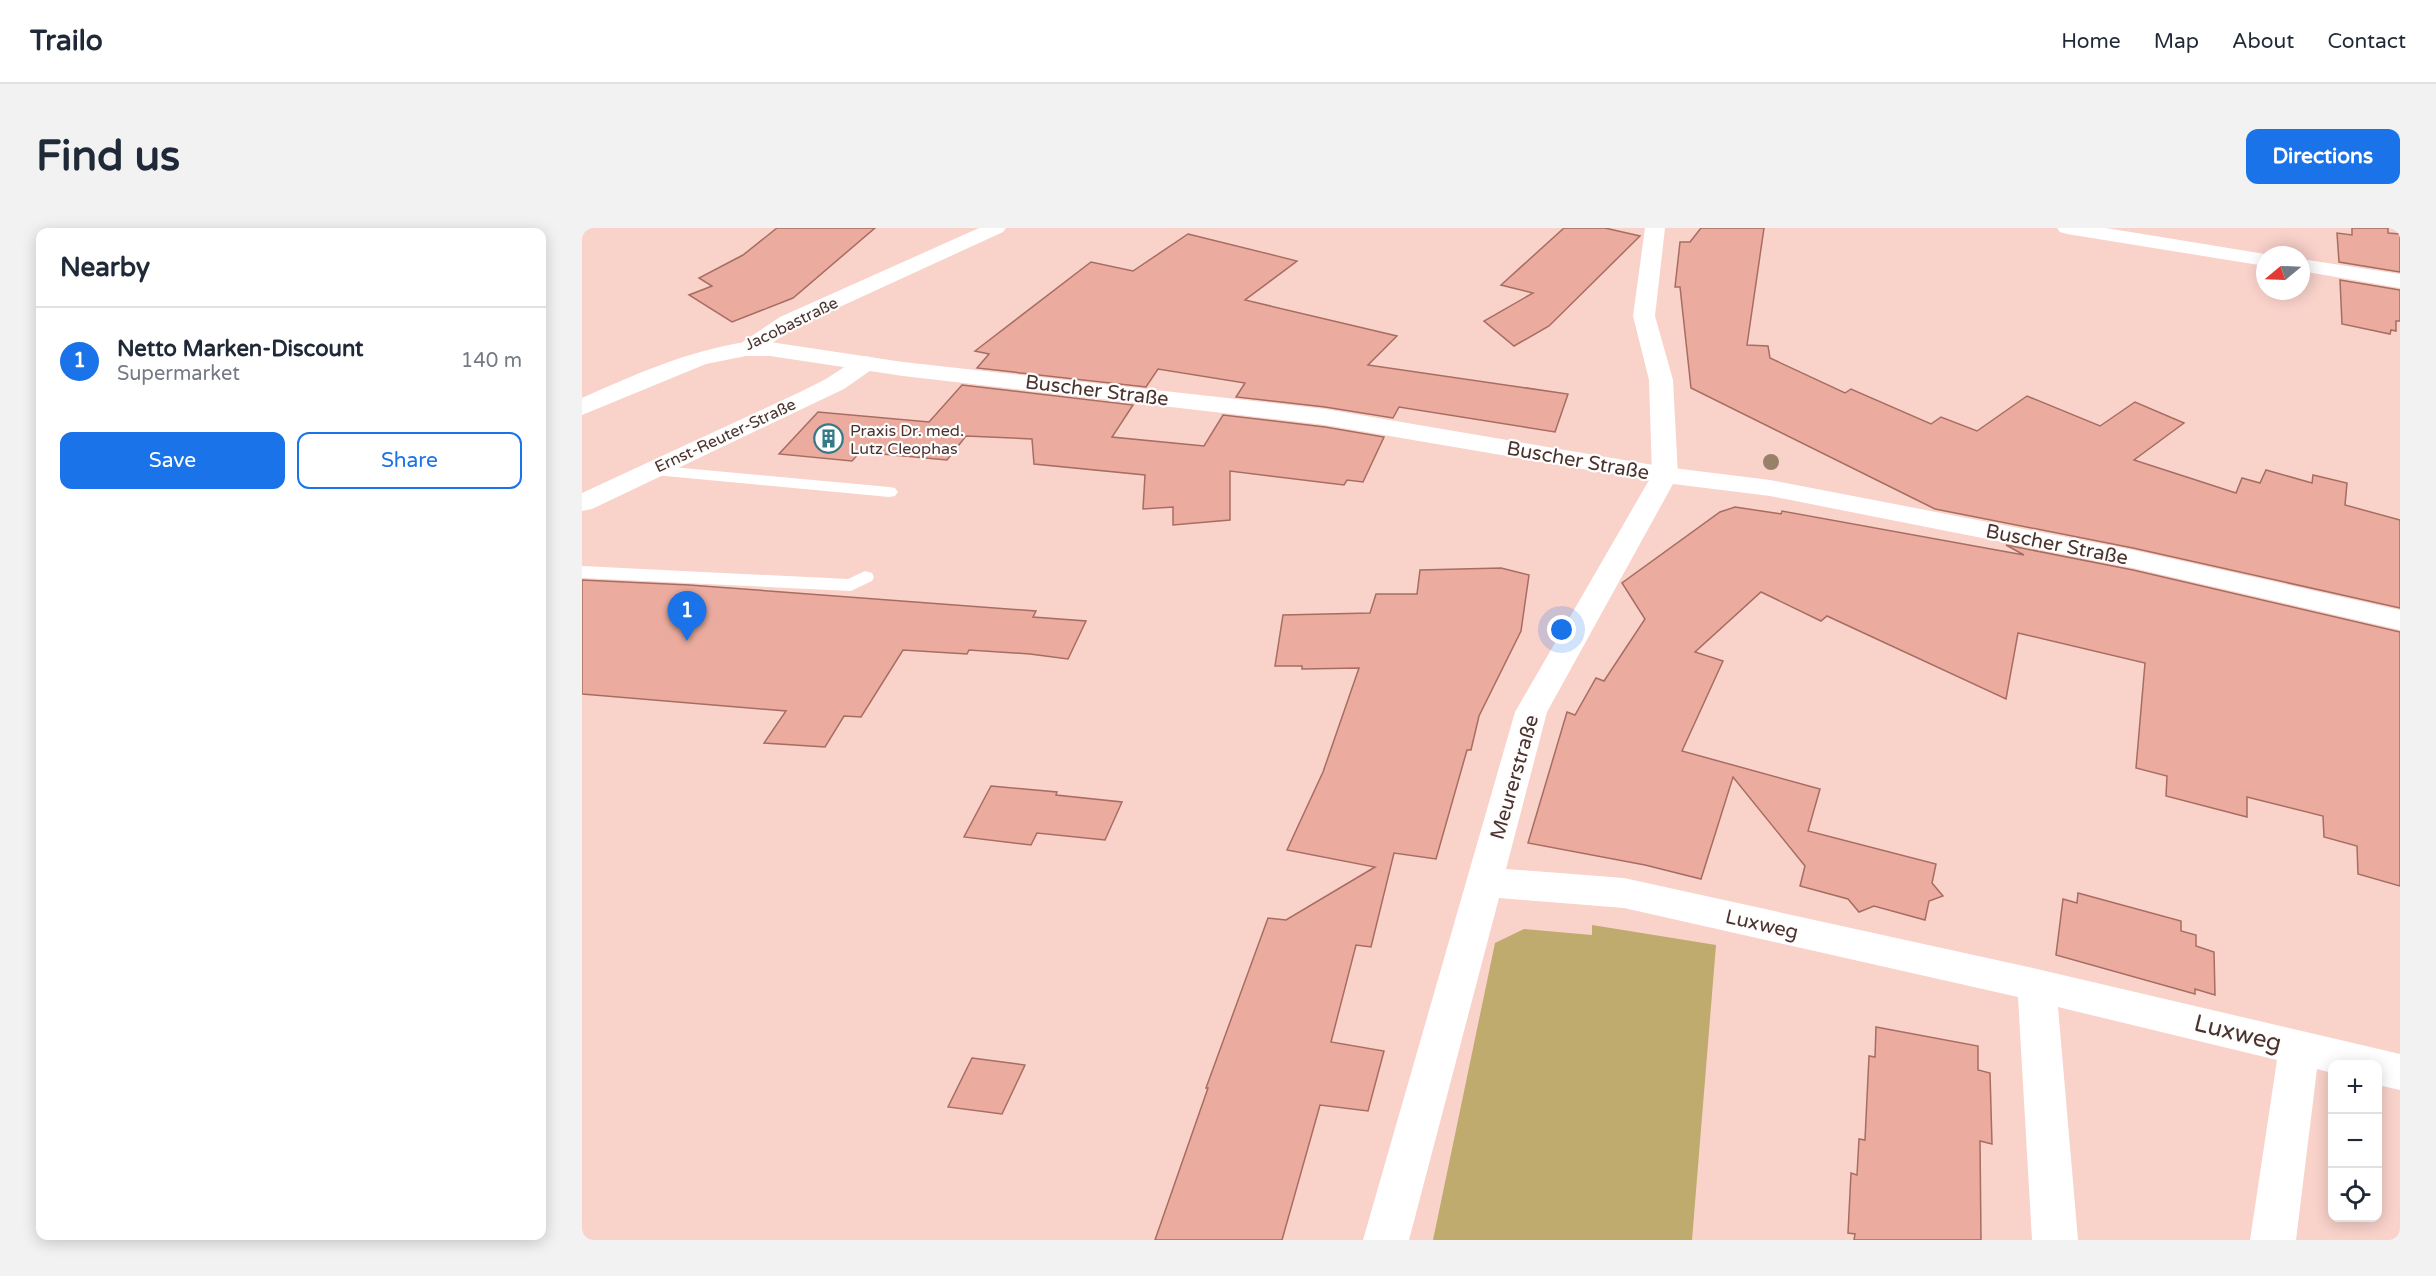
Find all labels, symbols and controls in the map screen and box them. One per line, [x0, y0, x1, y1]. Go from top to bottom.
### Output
text: Trailo [30, 24, 103, 58]
text: Home [2061, 29, 2121, 54]
text: Map [2154, 29, 2199, 54]
text: About [2232, 29, 2294, 54]
text: Contact [2327, 29, 2406, 54]
button: Directions [2246, 129, 2400, 184]
text: Find us [36, 131, 180, 182]
north arrow [2256, 246, 2310, 300]
text: Nearby [60, 252, 150, 283]
street label: Jacobastraße [741, 293, 841, 355]
text: Netto Marken-Discount [117, 336, 364, 362]
text: 1 [73, 349, 86, 373]
text: 140 m [461, 349, 522, 373]
text: Supermarket [117, 362, 240, 386]
street label: Buscher Straße [1024, 370, 1170, 412]
street label: Ernst-Reuter-Straße [652, 394, 799, 477]
place label: Praxis Dr. med. Lutz Cleophas [850, 421, 964, 459]
building icon: Praxis Dr. med. Lutz Cleophas [813, 423, 845, 455]
button: Save [60, 432, 285, 489]
button: Share [297, 432, 522, 489]
street label: Buscher Straße [1505, 437, 1651, 485]
street label: Buscher Straße [1984, 519, 2130, 571]
pin: 1 [668, 592, 706, 641]
your location [1547, 615, 1576, 644]
street label: Meurerstraße [1486, 712, 1544, 842]
street label: Luxweg [1723, 905, 1801, 945]
street label: Luxweg [2191, 1009, 2285, 1058]
map controls [2328, 1060, 2382, 1222]
button: + [2328, 1060, 2382, 1114]
button: − [2328, 1114, 2382, 1168]
button: locate [2328, 1168, 2382, 1222]

